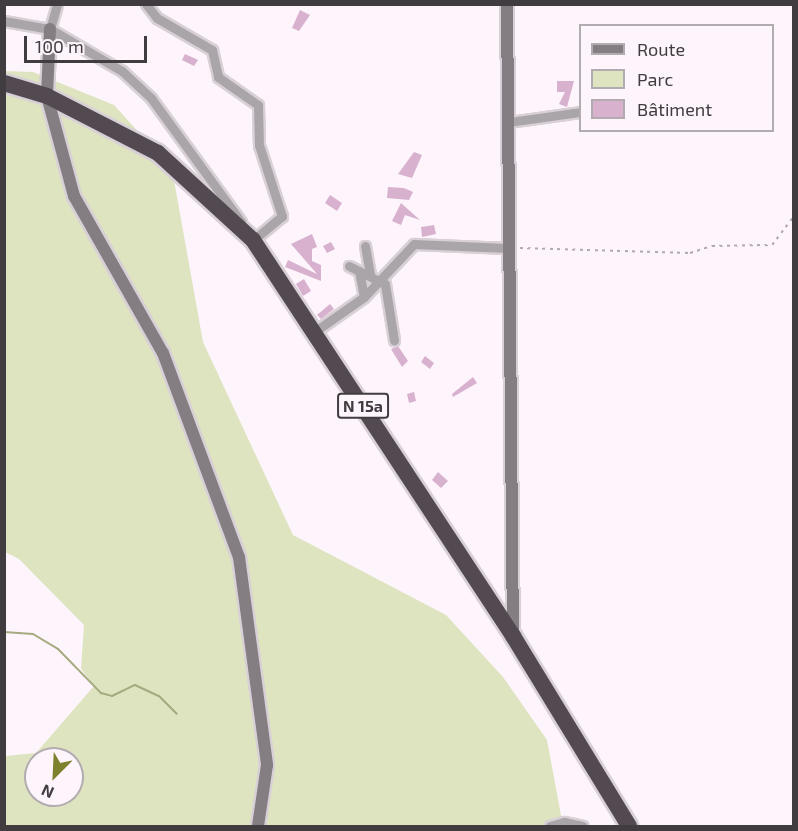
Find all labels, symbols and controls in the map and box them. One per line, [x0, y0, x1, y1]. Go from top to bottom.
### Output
scale bar [27, 24, 150, 62]
legend [579, 24, 774, 132]
text: 100 m [35, 35, 84, 57]
text: Route [637, 38, 685, 60]
text: Parc [637, 68, 673, 90]
text: Bâtiment [637, 98, 712, 120]
road number: N 15a [336, 393, 390, 419]
north arrow [24, 747, 84, 807]
text: N [38, 781, 56, 803]

